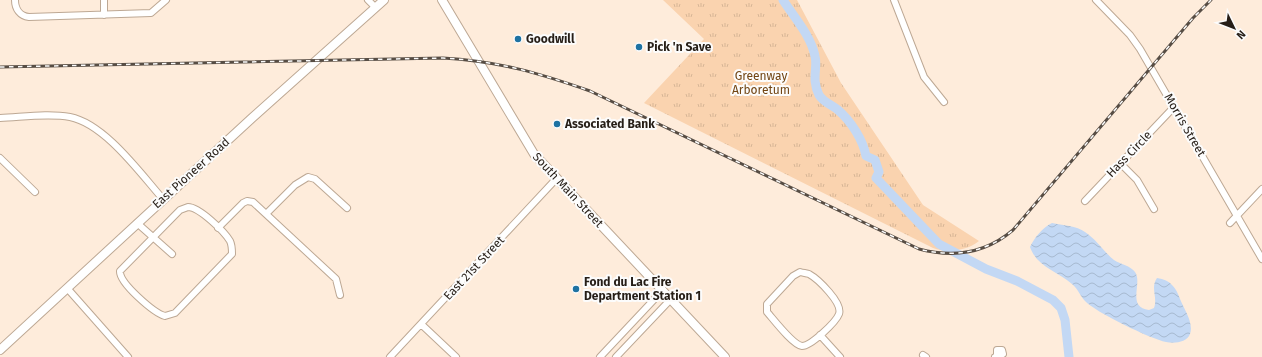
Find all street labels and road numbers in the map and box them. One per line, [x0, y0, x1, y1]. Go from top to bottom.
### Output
street label: Morris Street [1161, 91, 1209, 160]
street label: Hass Circle [1103, 128, 1155, 180]
street label: East Pioneer Road [150, 135, 232, 211]
street label: South Main Street [530, 150, 607, 231]
street label: East 21st Street [441, 233, 508, 303]

